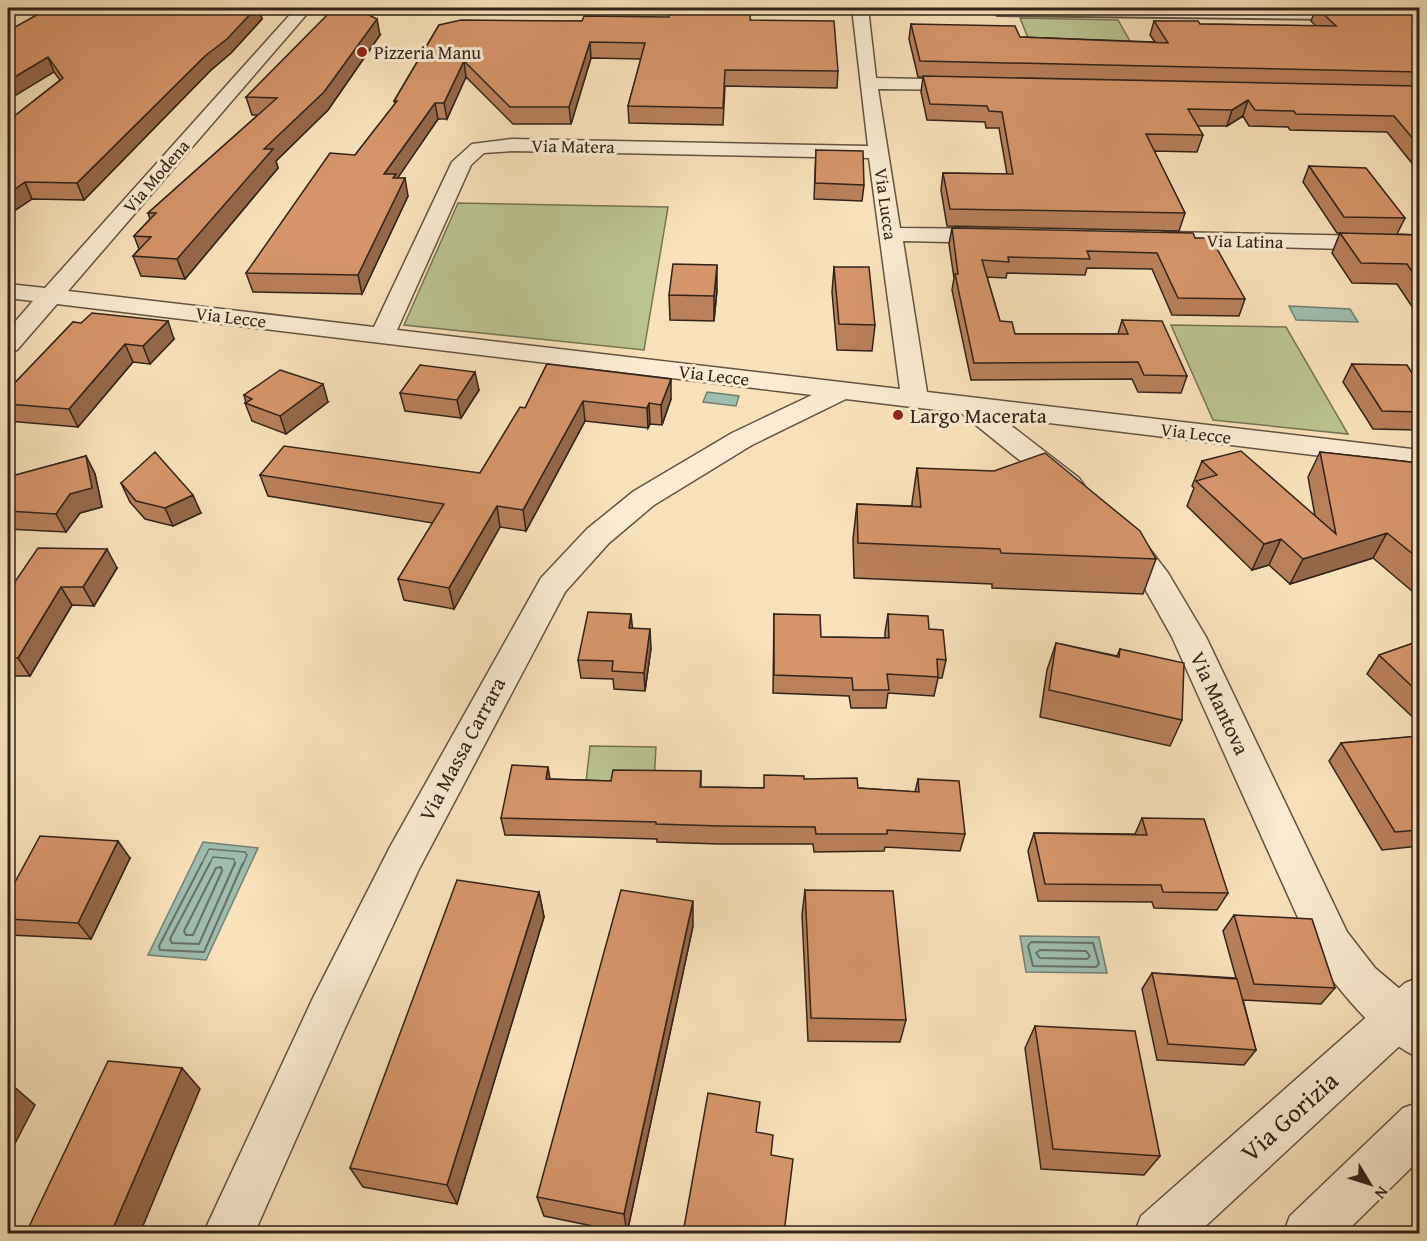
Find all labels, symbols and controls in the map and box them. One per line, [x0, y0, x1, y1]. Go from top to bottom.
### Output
place label: Pizzeria Manu [374, 39, 481, 66]
marker: Pizzeria Manu [355, 45, 369, 59]
street label: Via Matera [531, 132, 615, 160]
street label: Via Modena [116, 133, 196, 219]
street label: Via Lucca [868, 166, 904, 242]
street label: Via Latina [1206, 227, 1284, 255]
street label: Via Lecce [194, 299, 268, 335]
street label: Via Lecce [677, 357, 751, 393]
place label: Largo Macerata [910, 400, 1047, 431]
marker: Largo Macerata [891, 408, 905, 422]
street label: Via Lecce [1159, 415, 1233, 451]
street label: Via Mantova [1183, 646, 1257, 760]
street label: Via Massa Carrara [411, 671, 513, 827]
street label: Via Gorizia [1231, 1061, 1347, 1171]
north arrow [1340, 1154, 1400, 1214]
text: N [1369, 1182, 1395, 1205]

